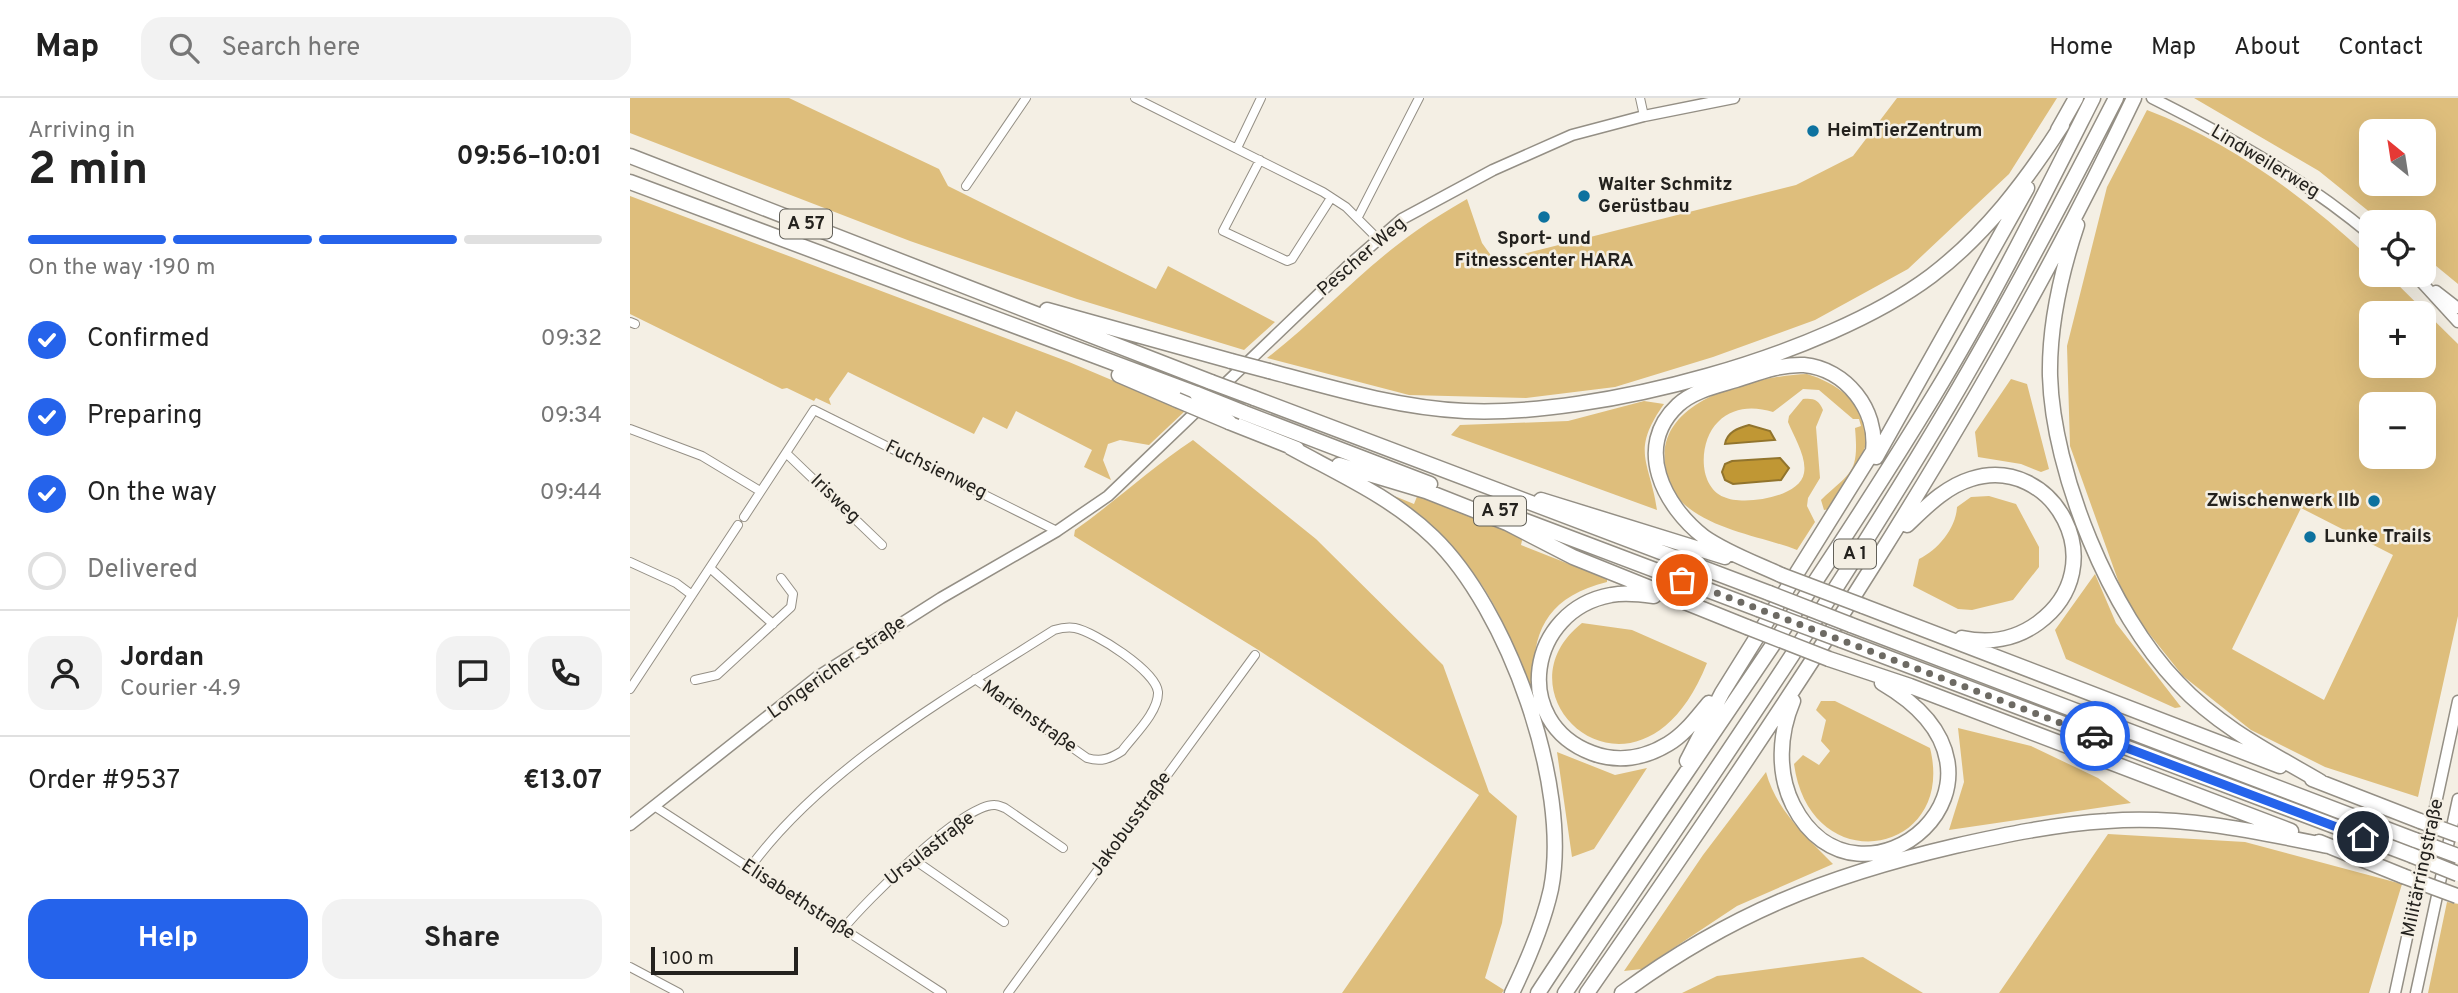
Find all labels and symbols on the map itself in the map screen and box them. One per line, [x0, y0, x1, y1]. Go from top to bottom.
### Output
place label: HeimTierZentrum [1827, 119, 1982, 143]
north arrow [2359, 119, 2436, 196]
street label: Lindweilerweg [2206, 120, 2324, 204]
marker: HeimTierZentrum [1805, 123, 1821, 139]
place label: Walter Schmitz Gerüstbau [1598, 173, 1733, 219]
marker: Walter Schmitz Gerüstbau [1576, 188, 1592, 204]
marker: Sport- und Fitnesscenter HARA [1536, 209, 1552, 225]
road number: A 57 [780, 210, 832, 238]
street label: Pescher Weg [1313, 212, 1411, 302]
place label: Sport- und Fitnesscenter HARA [1454, 227, 1634, 273]
street label: Fuchsienweg [881, 435, 991, 505]
street label: Irisweg [805, 469, 865, 529]
place label: Zwischenwerk IIb [2207, 489, 2360, 513]
marker: Zwischenwerk IIb [2366, 493, 2382, 509]
road number: A 57 [1474, 496, 1526, 526]
place label: Lunke Trails [2324, 525, 2432, 549]
marker: Lunke Trails [2302, 529, 2318, 545]
road number: A 1 [1834, 540, 1876, 568]
pin [1652, 550, 1712, 610]
street label: Longericher Straße [763, 611, 911, 725]
street label: Marienstraße [977, 675, 1081, 759]
courier [2060, 701, 2130, 771]
street label: Jakobusstraße [1085, 767, 1177, 881]
street label: Militärringstraße [2397, 797, 2449, 939]
street label: Ursulastraße [880, 806, 980, 892]
pin [2333, 807, 2393, 867]
street label: Elisabethstraße [736, 854, 860, 946]
scale bar [651, 944, 798, 976]

